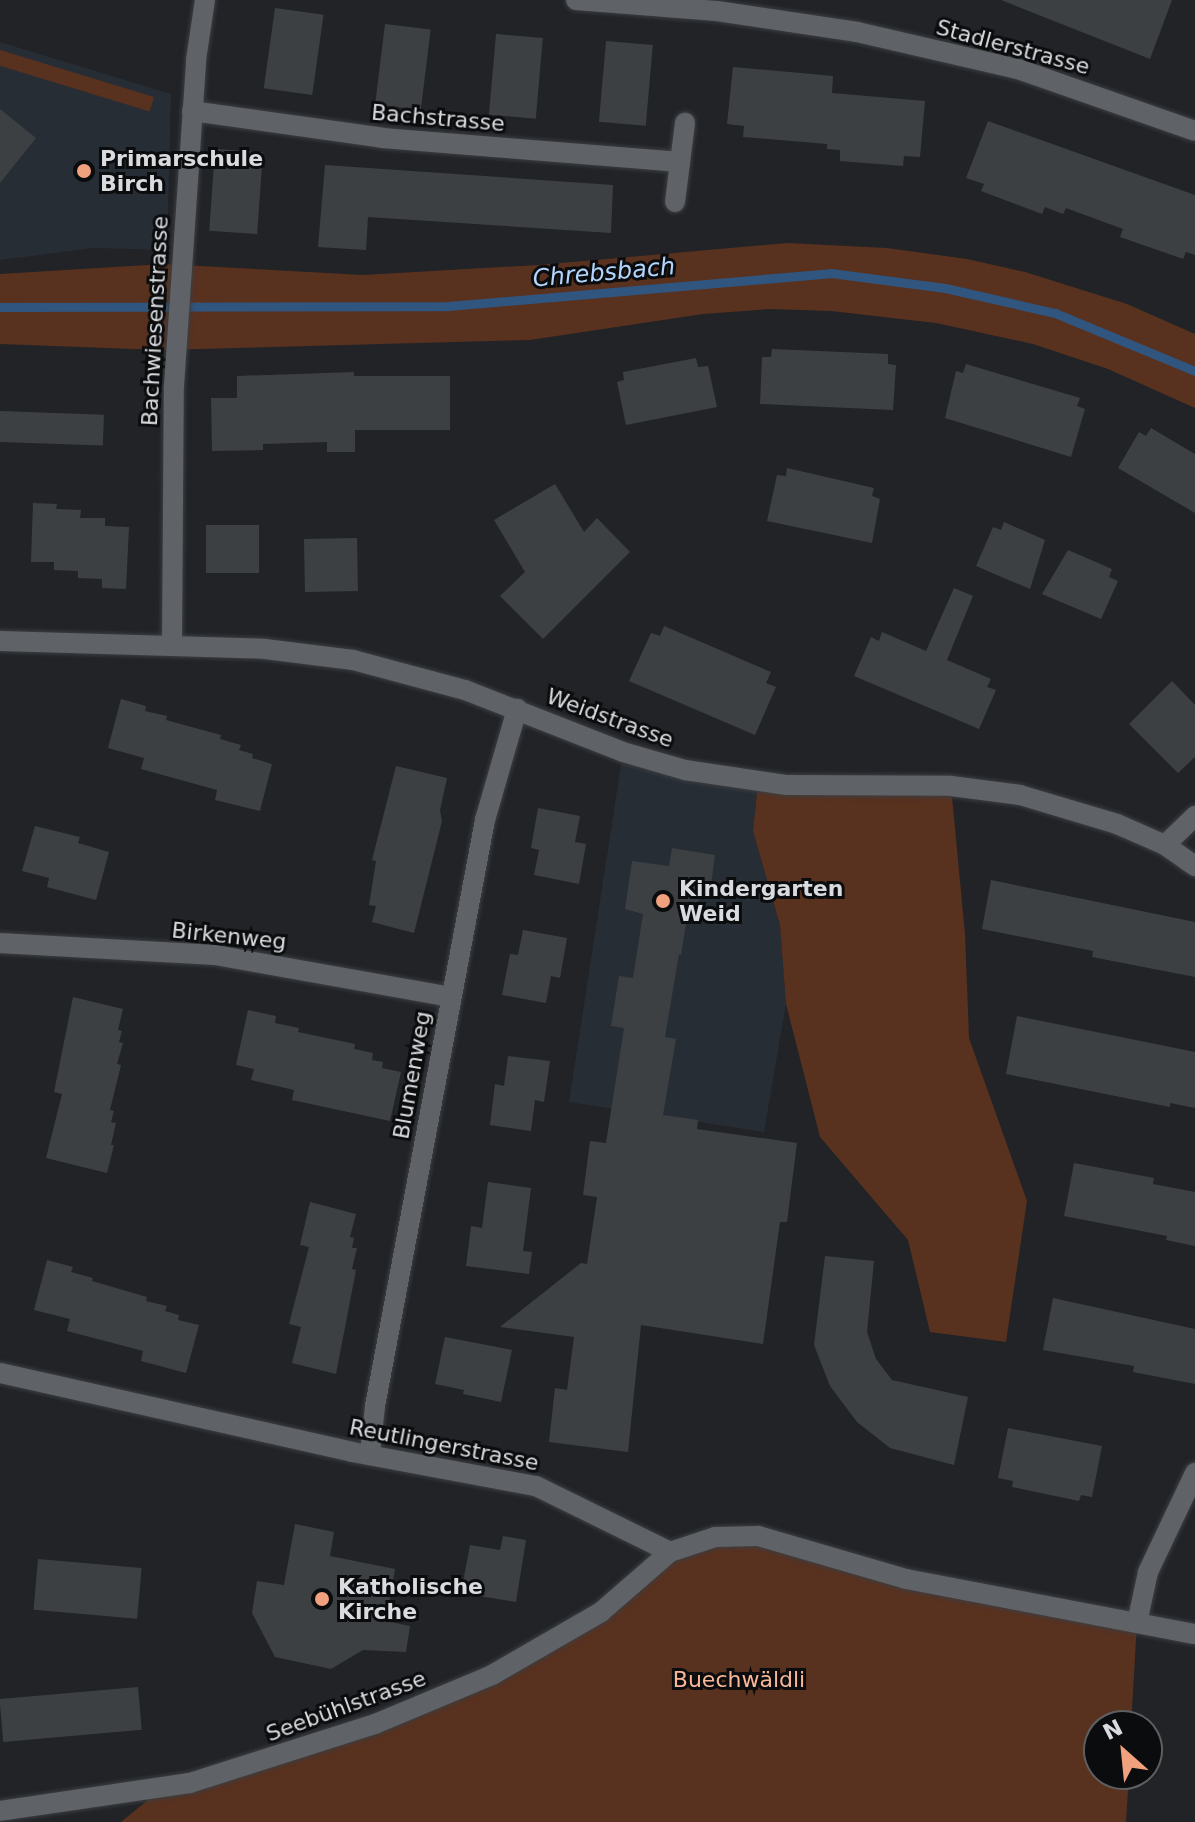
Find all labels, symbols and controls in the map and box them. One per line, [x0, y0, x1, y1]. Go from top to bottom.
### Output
street label: Stadlerstrasse [933, 14, 1093, 80]
street label: Bachstrasse [370, 99, 506, 137]
place label: Primarschule Birch [100, 145, 263, 196]
marker: Primarschule Birch [75, 162, 93, 180]
street label: Bachwiesenstrasse [136, 215, 174, 427]
water label: Chrebsbach [532, 252, 676, 294]
street label: Weidstrasse [543, 683, 677, 753]
place label: Kindergarten Weid [679, 875, 843, 926]
marker: Kindergarten Weid [654, 892, 672, 910]
street label: Birkenweg [170, 917, 288, 955]
street label: Blumenweg [388, 1009, 436, 1141]
street label: Reutlingerstrasse [347, 1414, 541, 1476]
place label: Katholische Kirche [338, 1573, 483, 1624]
marker: Katholische Kirche [313, 1590, 331, 1608]
street label: Seebühlstrasse [263, 1665, 429, 1747]
park label: Buechwäldli [673, 1667, 805, 1693]
north arrow [1083, 1710, 1163, 1790]
text: N [1099, 1715, 1127, 1745]

